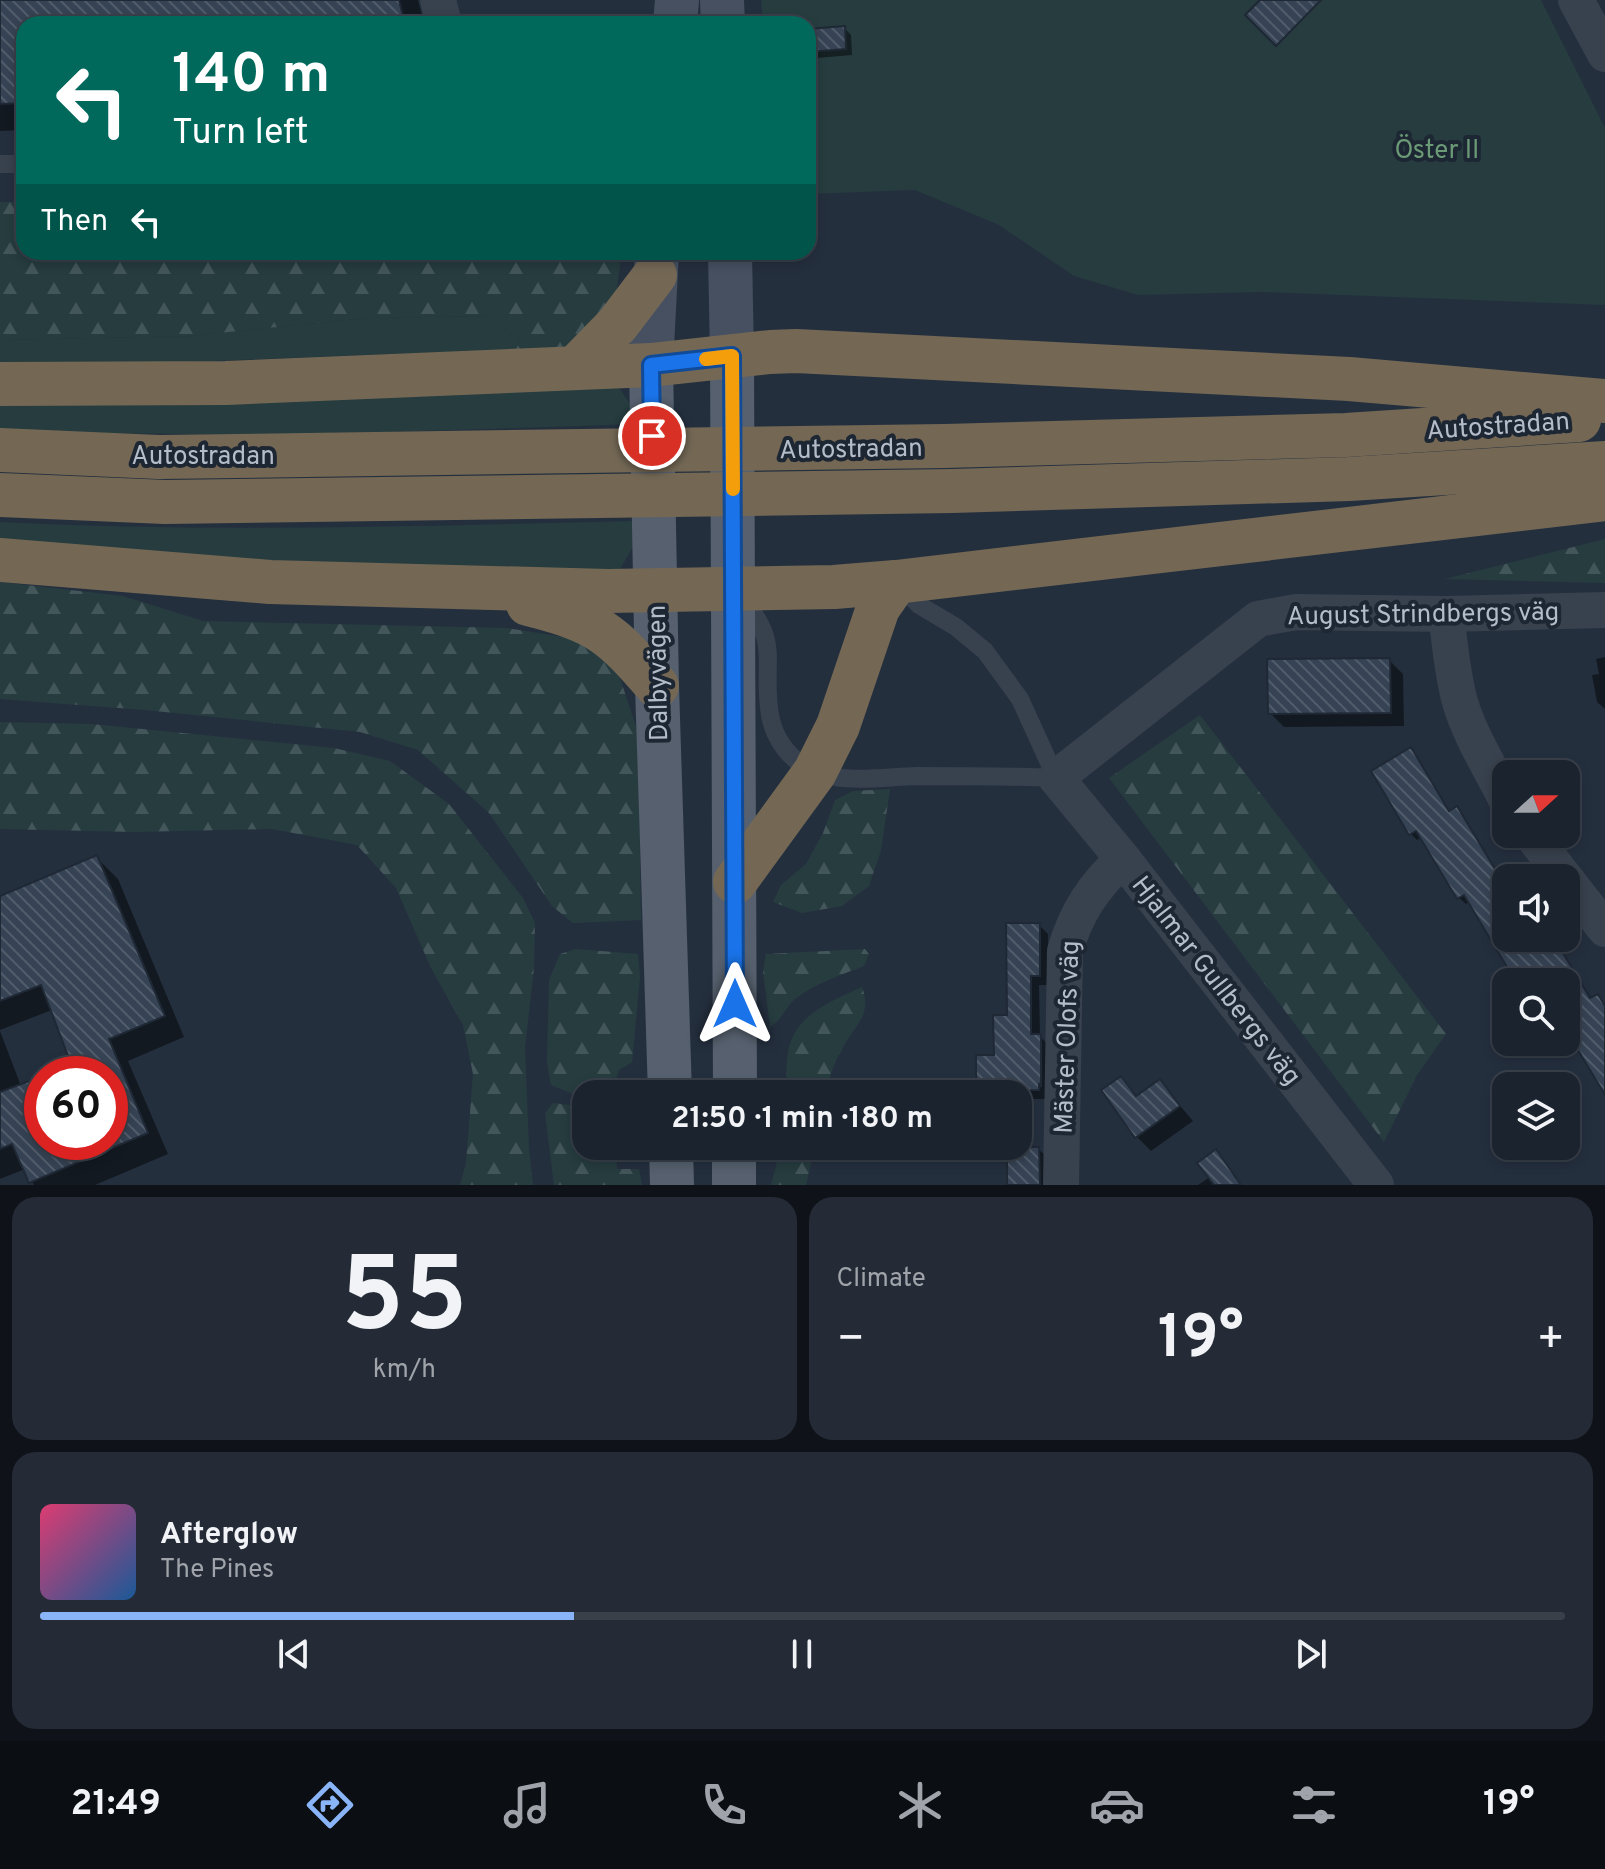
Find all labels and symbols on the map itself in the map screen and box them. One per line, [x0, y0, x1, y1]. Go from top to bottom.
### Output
park label: Öster II [1395, 134, 1479, 168]
pin [618, 402, 686, 470]
street label: Autostradan [1425, 406, 1571, 449]
street label: Autostradan [779, 433, 923, 468]
street label: Autostradan [131, 441, 275, 474]
street label: August Strindbergs väg [1287, 597, 1559, 634]
street label: Dalbyvägen [642, 604, 677, 742]
north arrow [1492, 760, 1580, 848]
street label: Hjalmar Gullbergs väg [1123, 870, 1307, 1093]
street label: Mäster Olofs väg [1049, 940, 1088, 1134]
position arrow [693, 962, 777, 1046]
speed limit sign: 60 [24, 1056, 128, 1160]

